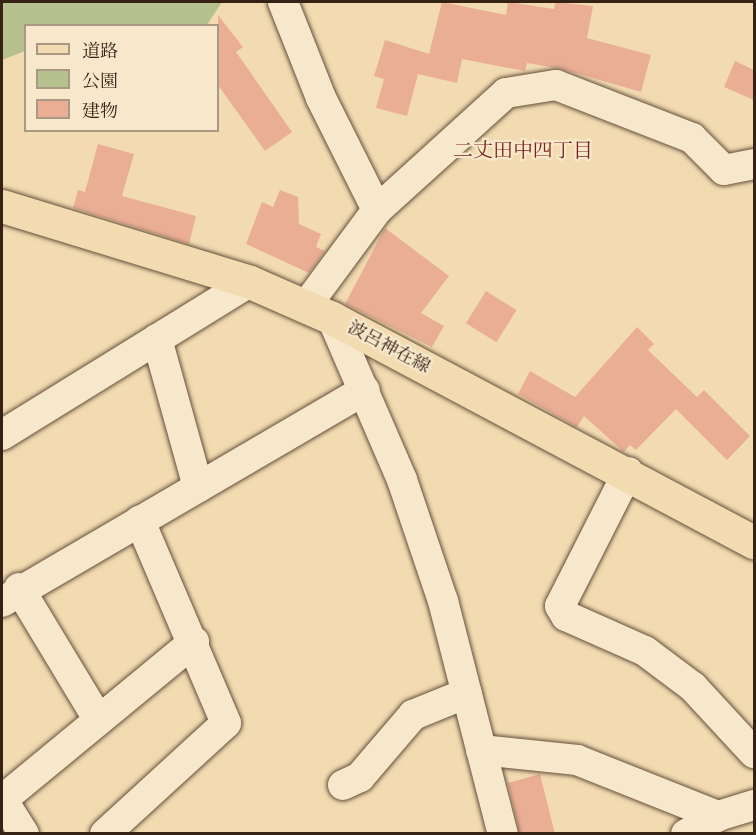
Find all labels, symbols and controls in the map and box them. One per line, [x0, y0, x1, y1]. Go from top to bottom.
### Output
legend [24, 24, 219, 132]
text: 道路 [82, 40, 118, 62]
text: 公園 [82, 70, 118, 92]
text: 建物 [82, 100, 118, 122]
district label: 二丈田中四丁目 [453, 138, 593, 162]
street label: 波呂神在線 [344, 316, 434, 378]

